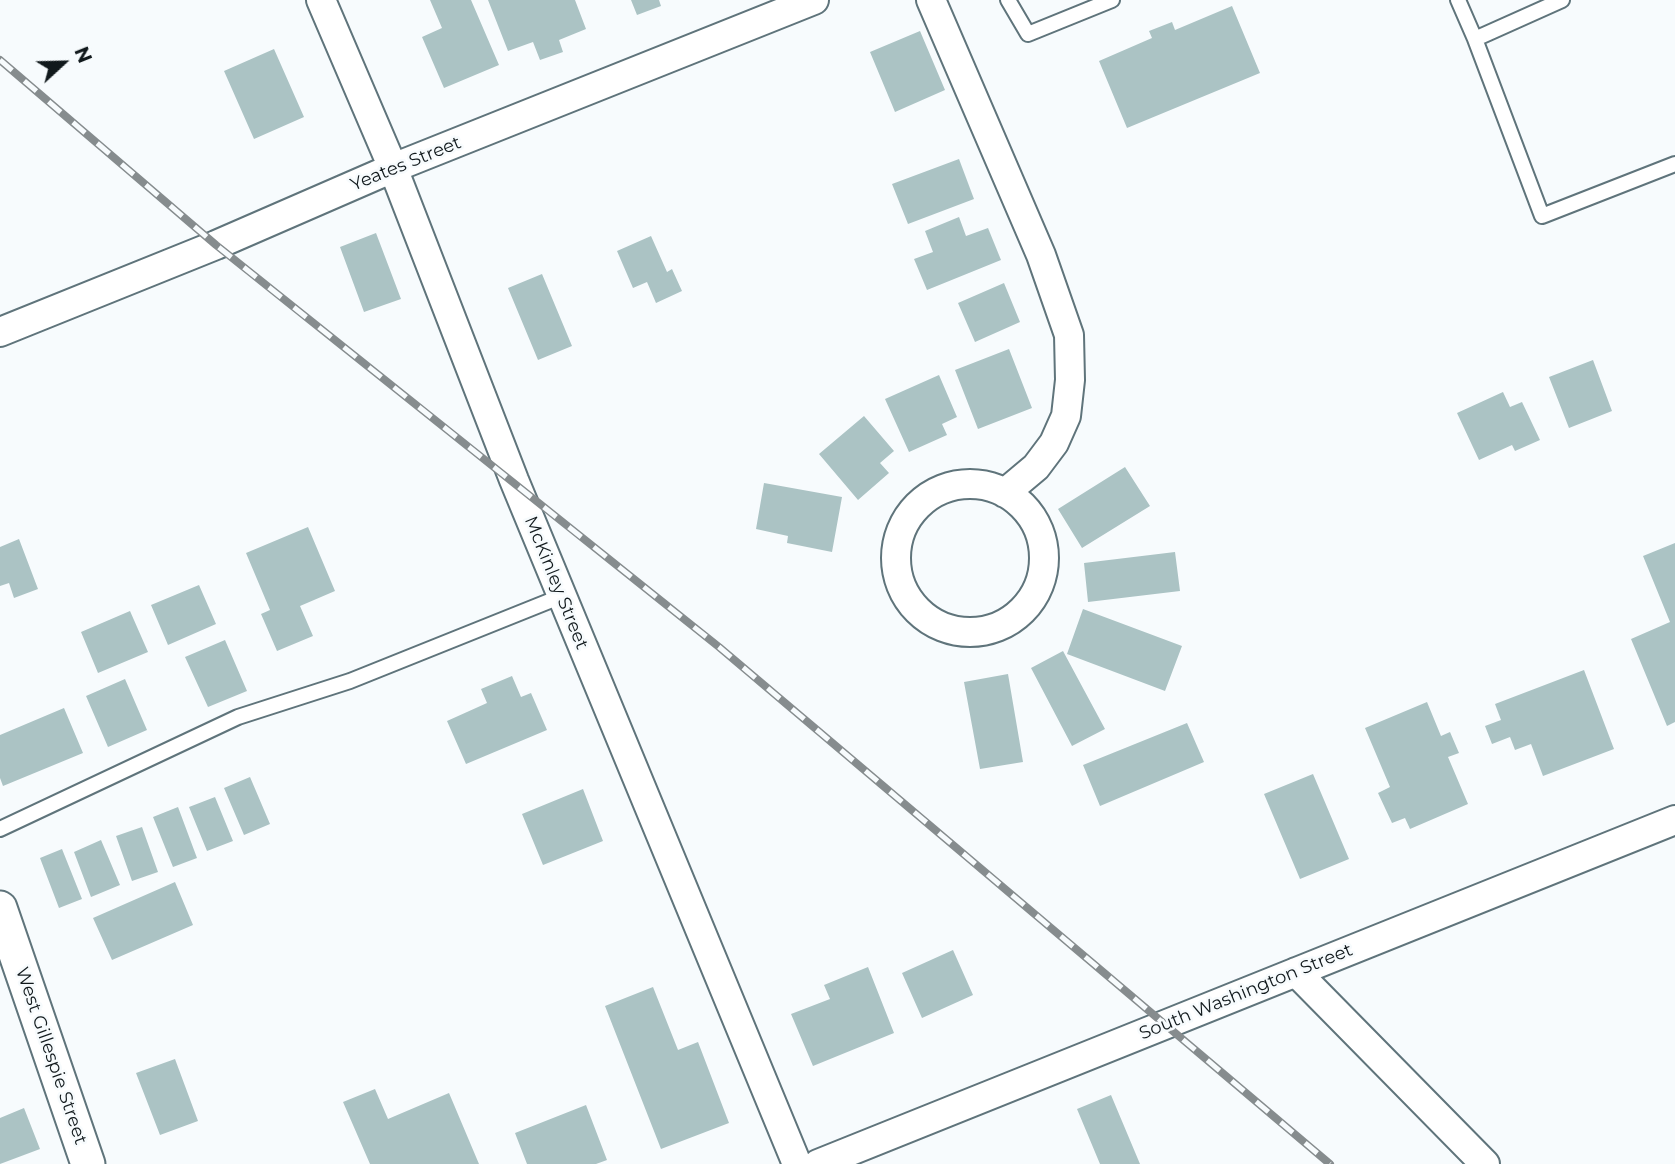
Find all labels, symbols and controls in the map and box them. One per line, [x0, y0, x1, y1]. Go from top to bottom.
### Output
north arrow [28, 28, 98, 98]
text: N [69, 44, 96, 66]
street label: Yeates Street [348, 132, 464, 196]
street label: McKinley Street [519, 513, 593, 653]
street label: South Washington Street [1136, 939, 1356, 1045]
street label: West Gillespie Street [11, 965, 91, 1147]

